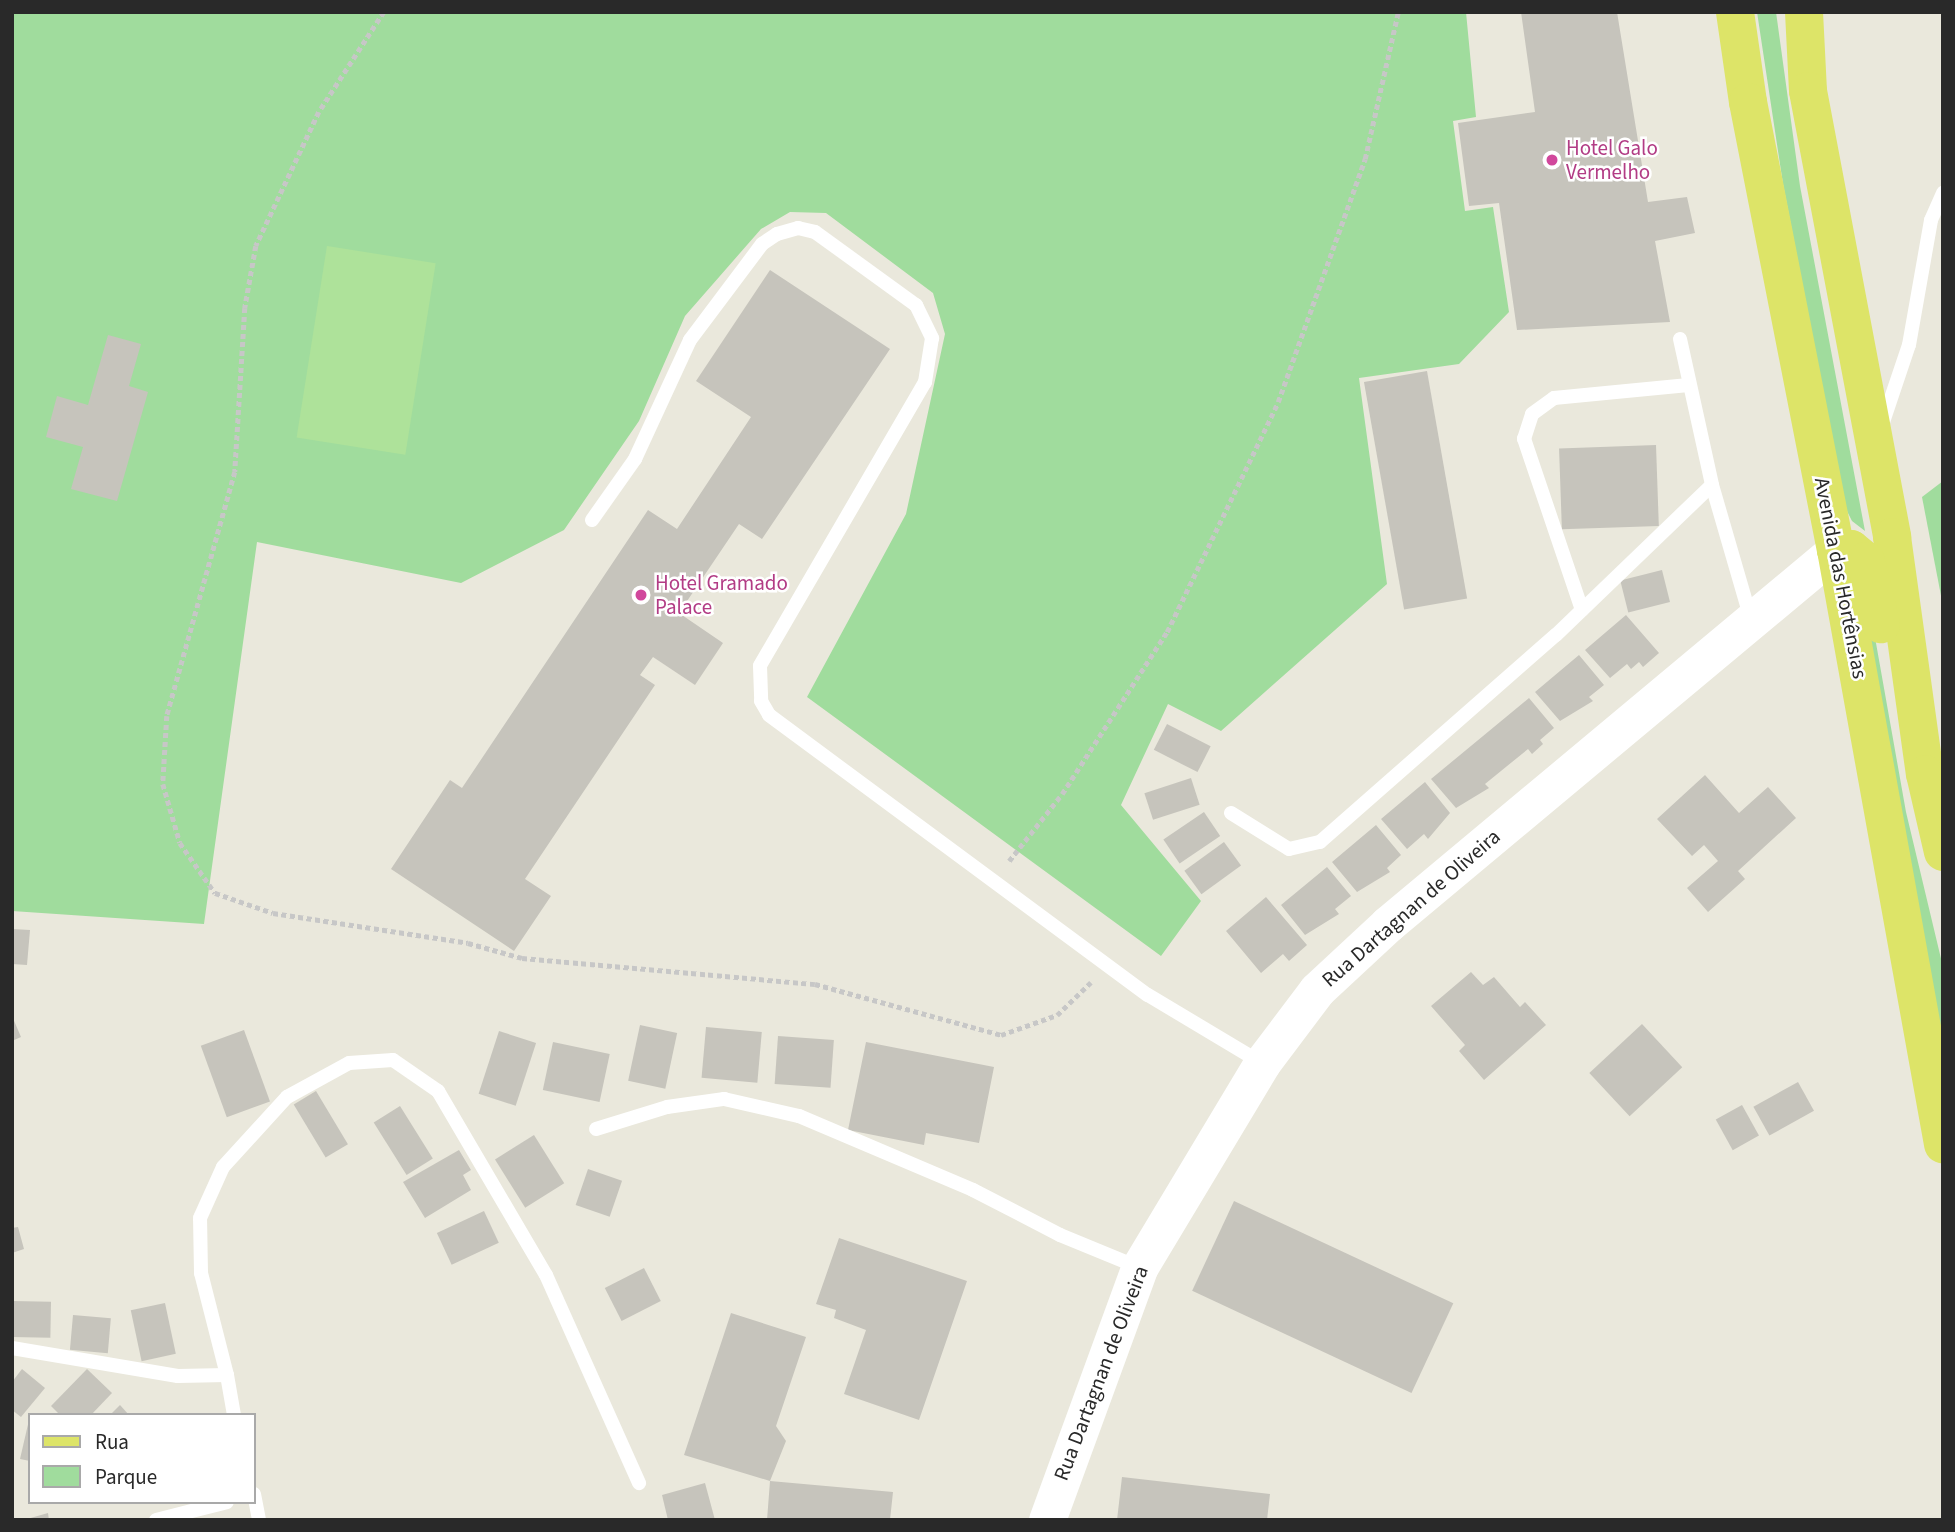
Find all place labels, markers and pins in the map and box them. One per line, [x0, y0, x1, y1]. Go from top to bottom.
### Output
place label: Hotel Galo Vermelho [1566, 135, 1658, 185]
marker: Hotel Galo Vermelho [1544, 152, 1560, 168]
place label: Hotel Gramado Palace [655, 570, 788, 620]
marker: Hotel Gramado Palace [633, 587, 649, 603]

